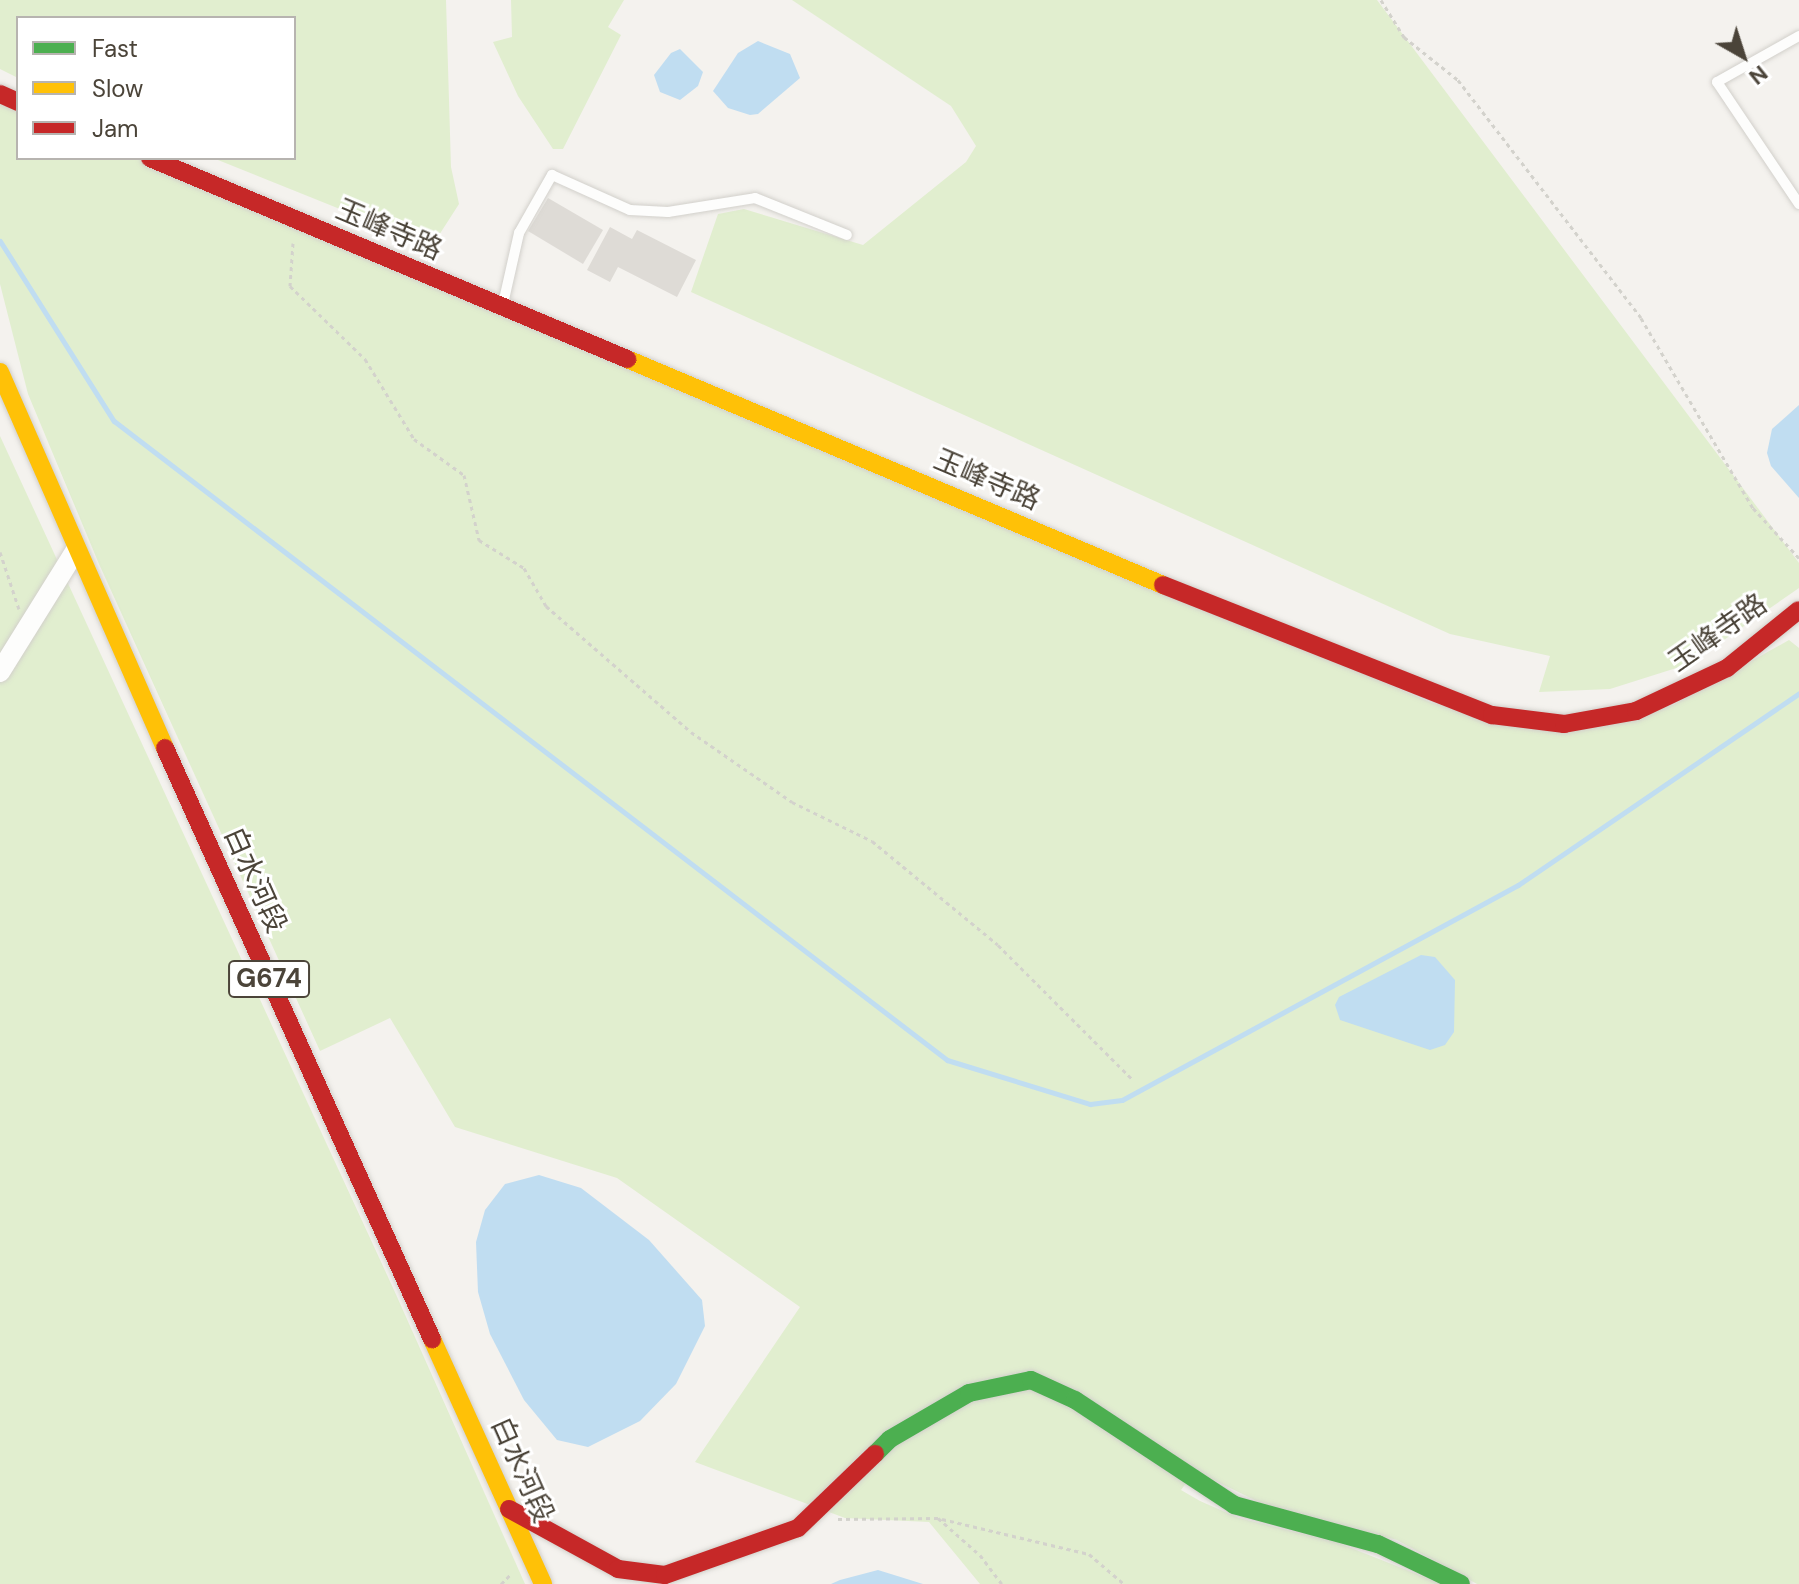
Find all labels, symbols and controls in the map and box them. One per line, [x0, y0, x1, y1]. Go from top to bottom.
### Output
legend [16, 16, 296, 160]
north arrow [1703, 16, 1783, 96]
text: Fast [92, 33, 138, 64]
text: N [1743, 59, 1774, 91]
text: Slow [92, 73, 143, 104]
text: Jam [92, 113, 138, 144]
street label: 玉峰寺路 [331, 193, 447, 267]
street label: 玉峰寺路 [929, 443, 1045, 517]
street label: 玉峰寺路 [1662, 587, 1774, 679]
street label: 白水河段 [217, 822, 293, 938]
road number: G674 [227, 957, 311, 1001]
street label: 白水河段 [484, 1412, 560, 1528]

